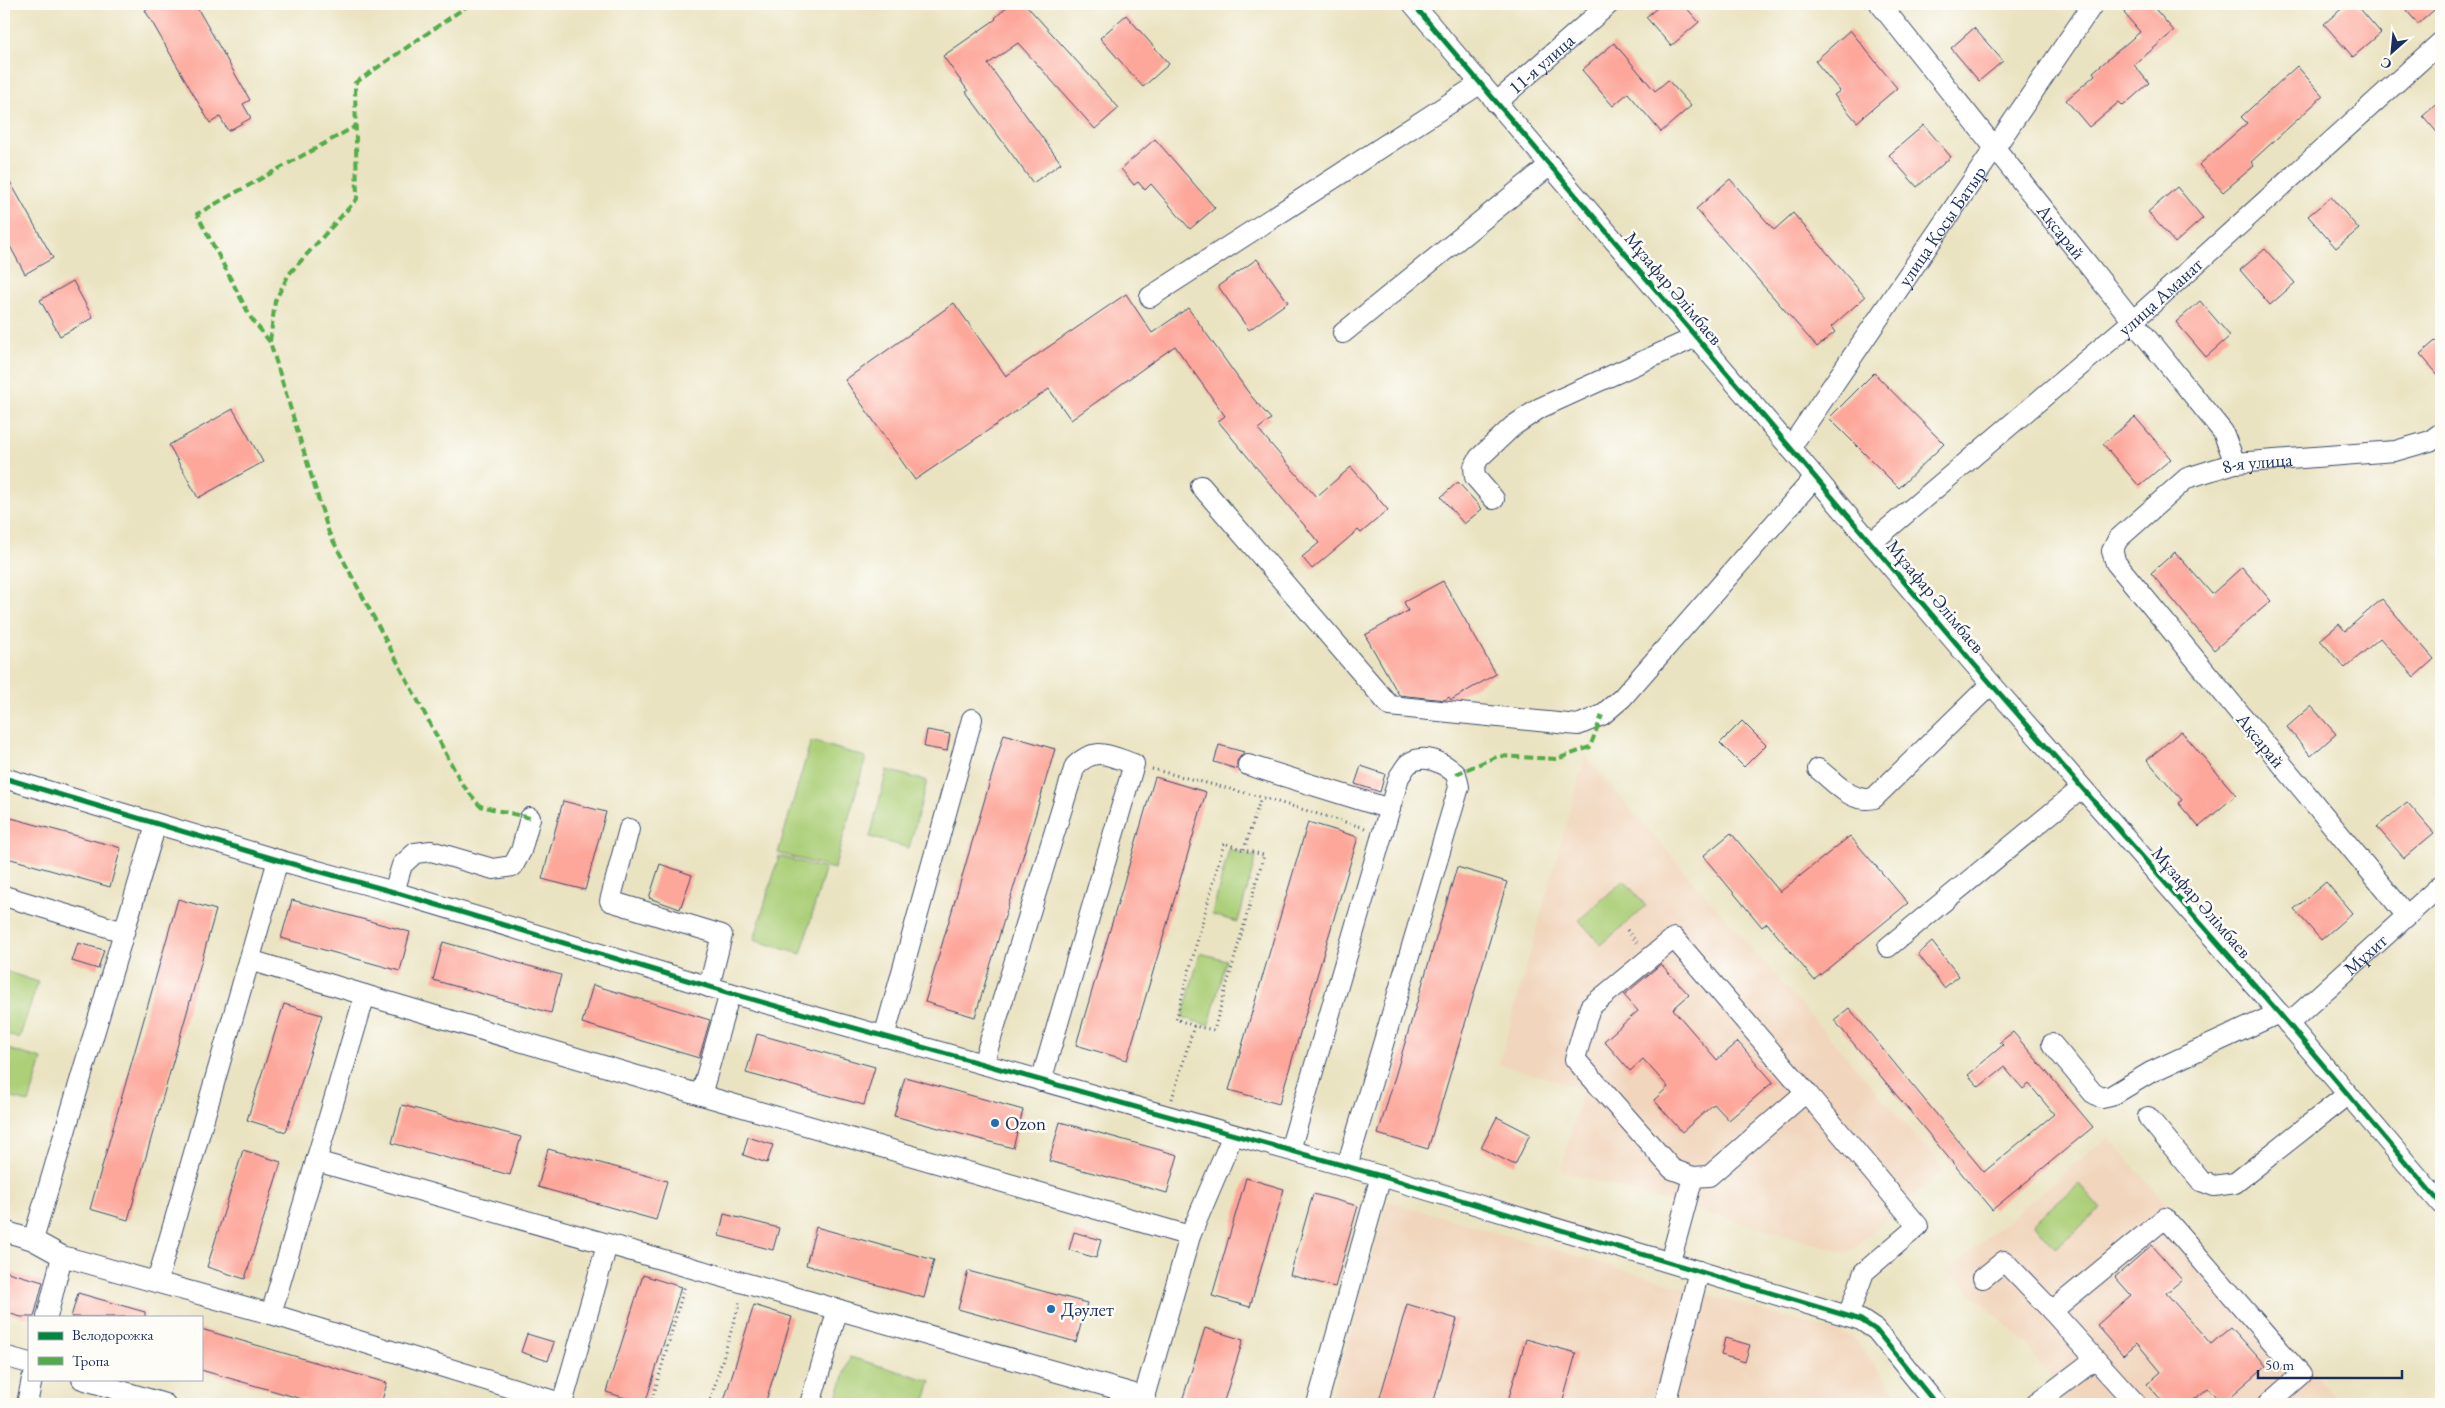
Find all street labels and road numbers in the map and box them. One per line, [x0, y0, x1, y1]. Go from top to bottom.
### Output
street label: 11-я улица [1503, 28, 1580, 100]
street label: улица Косы Батыр [1892, 161, 1992, 291]
street label: Ақсарай [2031, 198, 2091, 265]
street label: Мұзафар Әлімбаев [1619, 226, 1728, 350]
street label: улица Аманат [2113, 252, 2208, 342]
street label: 8-я улица [2219, 447, 2294, 479]
street label: Мұзафар Әлімбаев [1881, 534, 1990, 658]
street label: Ақсарай [2230, 707, 2290, 773]
street label: Мұзафар Әлімбаев [2146, 841, 2257, 964]
street label: Мұхит [2338, 928, 2393, 981]

